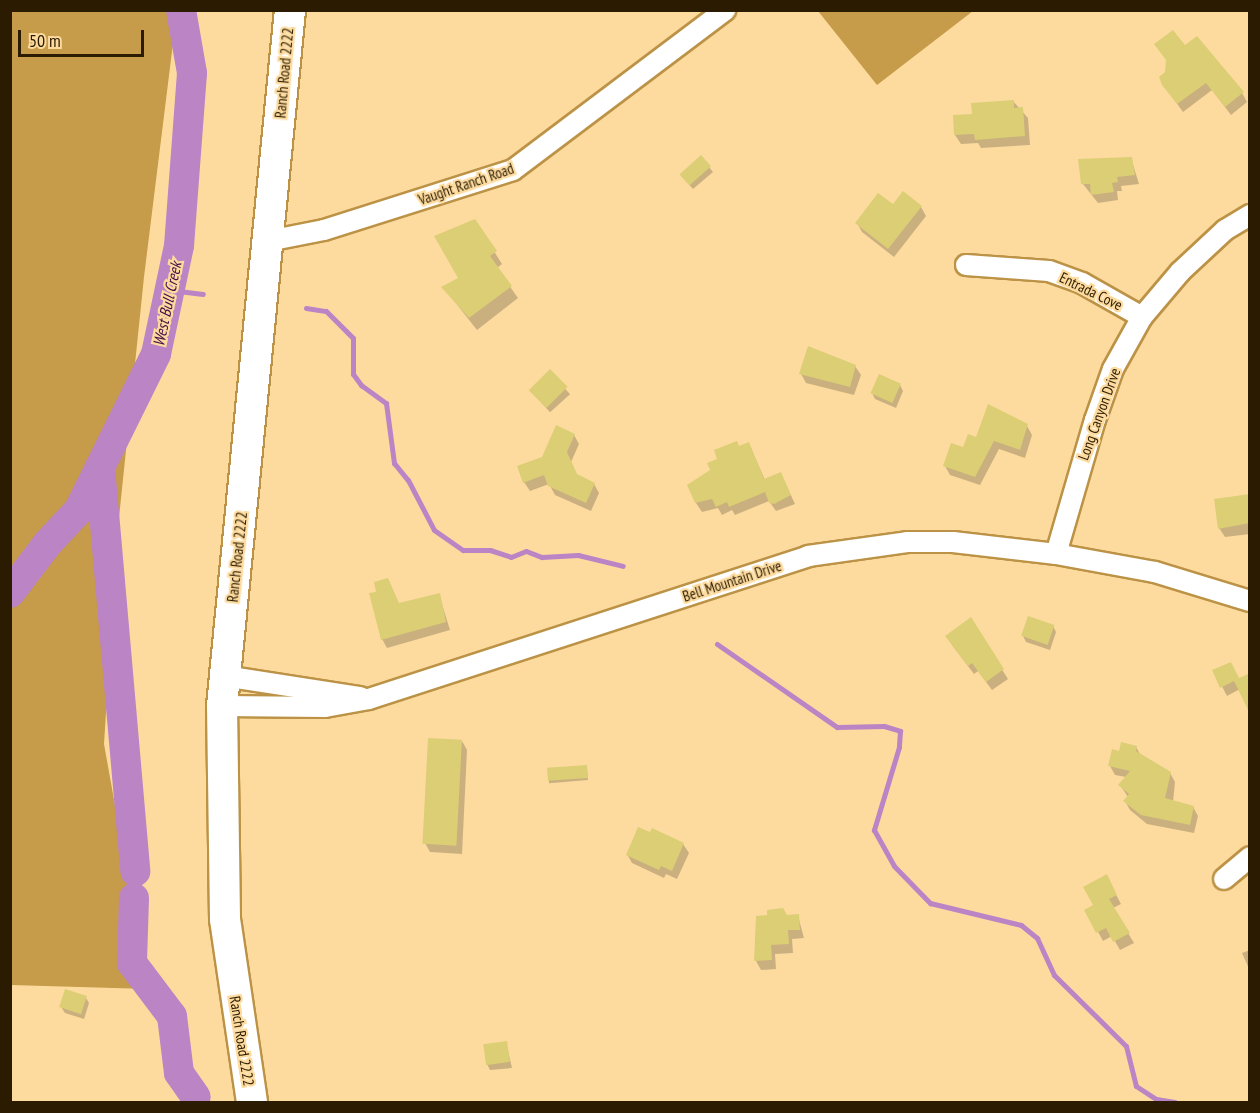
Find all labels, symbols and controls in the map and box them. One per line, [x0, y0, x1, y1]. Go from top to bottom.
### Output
scale bar [21, 18, 147, 56]
street label: Ranch Road 2222 [271, 27, 297, 119]
text: 50 m [29, 29, 61, 52]
street label: Vaught Ranch Road [416, 159, 516, 209]
water label: West Bull Creek [149, 260, 185, 348]
street label: Entrada Cove [1057, 268, 1125, 314]
street label: Long Canyon Drive [1074, 365, 1124, 463]
street label: Ranch Road 2222 [223, 511, 251, 603]
street label: Bell Mountain Drive [680, 557, 784, 605]
street label: Ranch Road 2222 [226, 995, 258, 1087]

